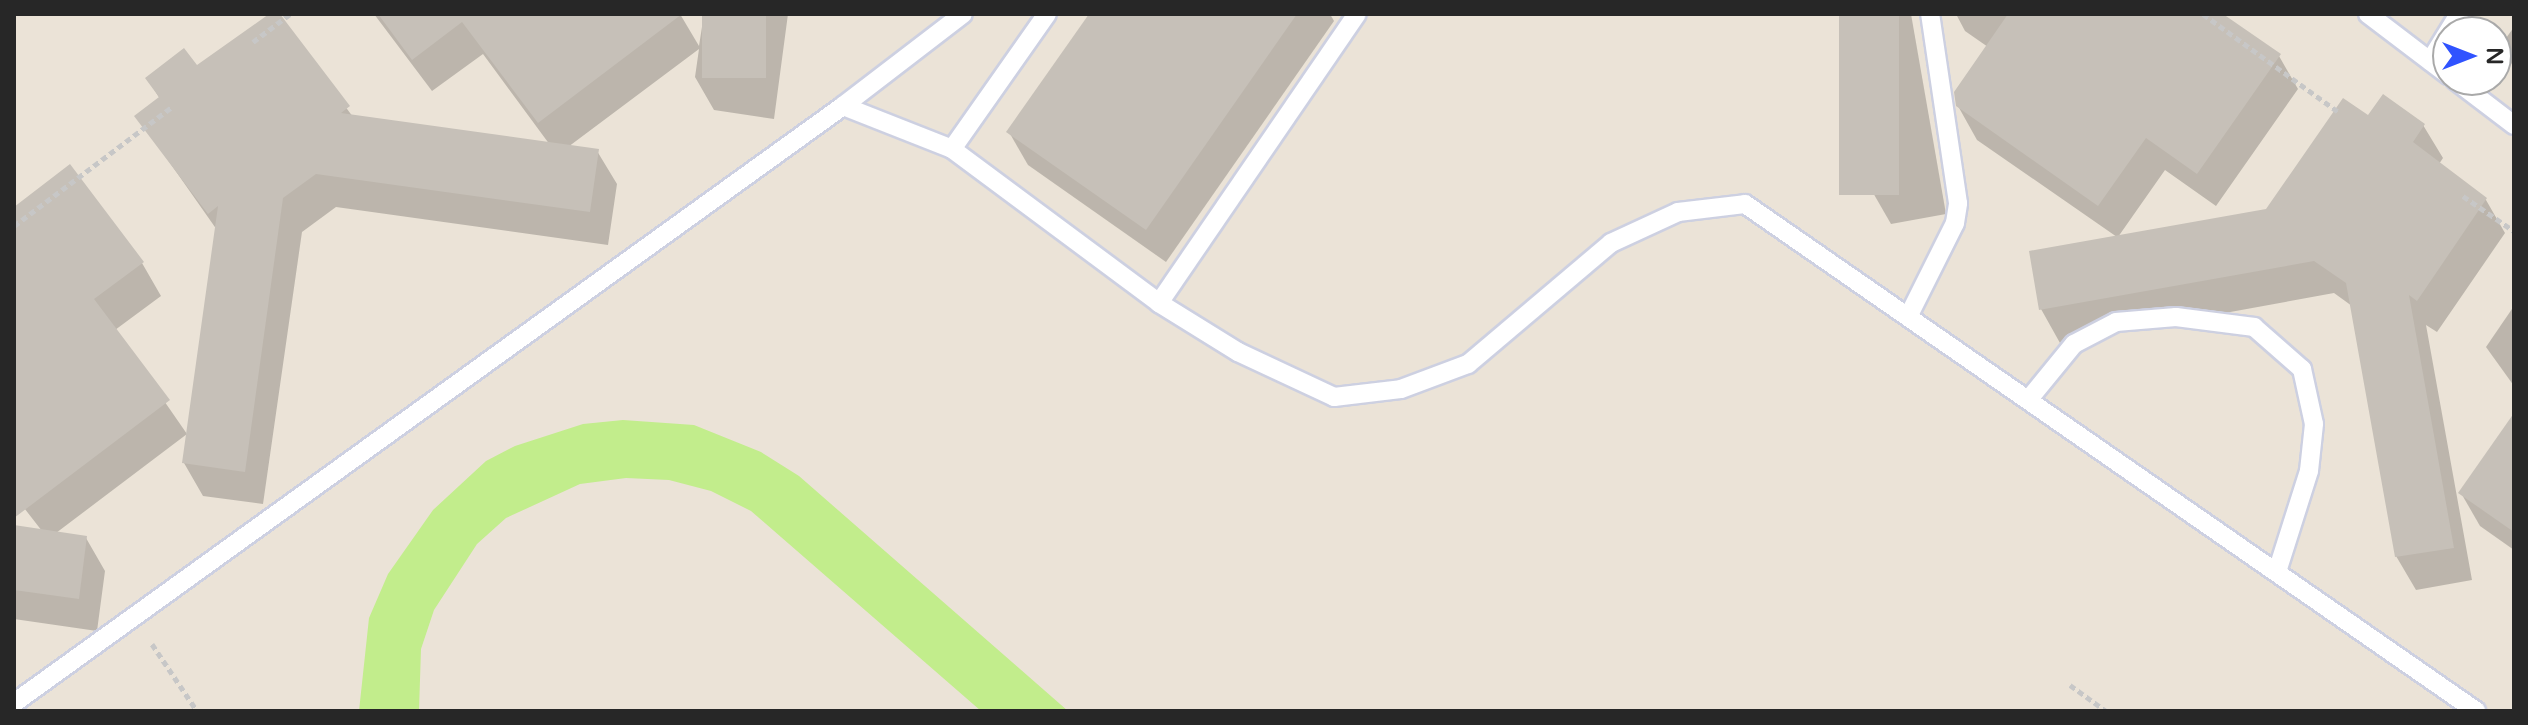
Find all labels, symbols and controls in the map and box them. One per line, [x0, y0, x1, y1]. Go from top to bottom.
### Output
north arrow [2432, 16, 2512, 96]
text: N [2481, 47, 2507, 65]

